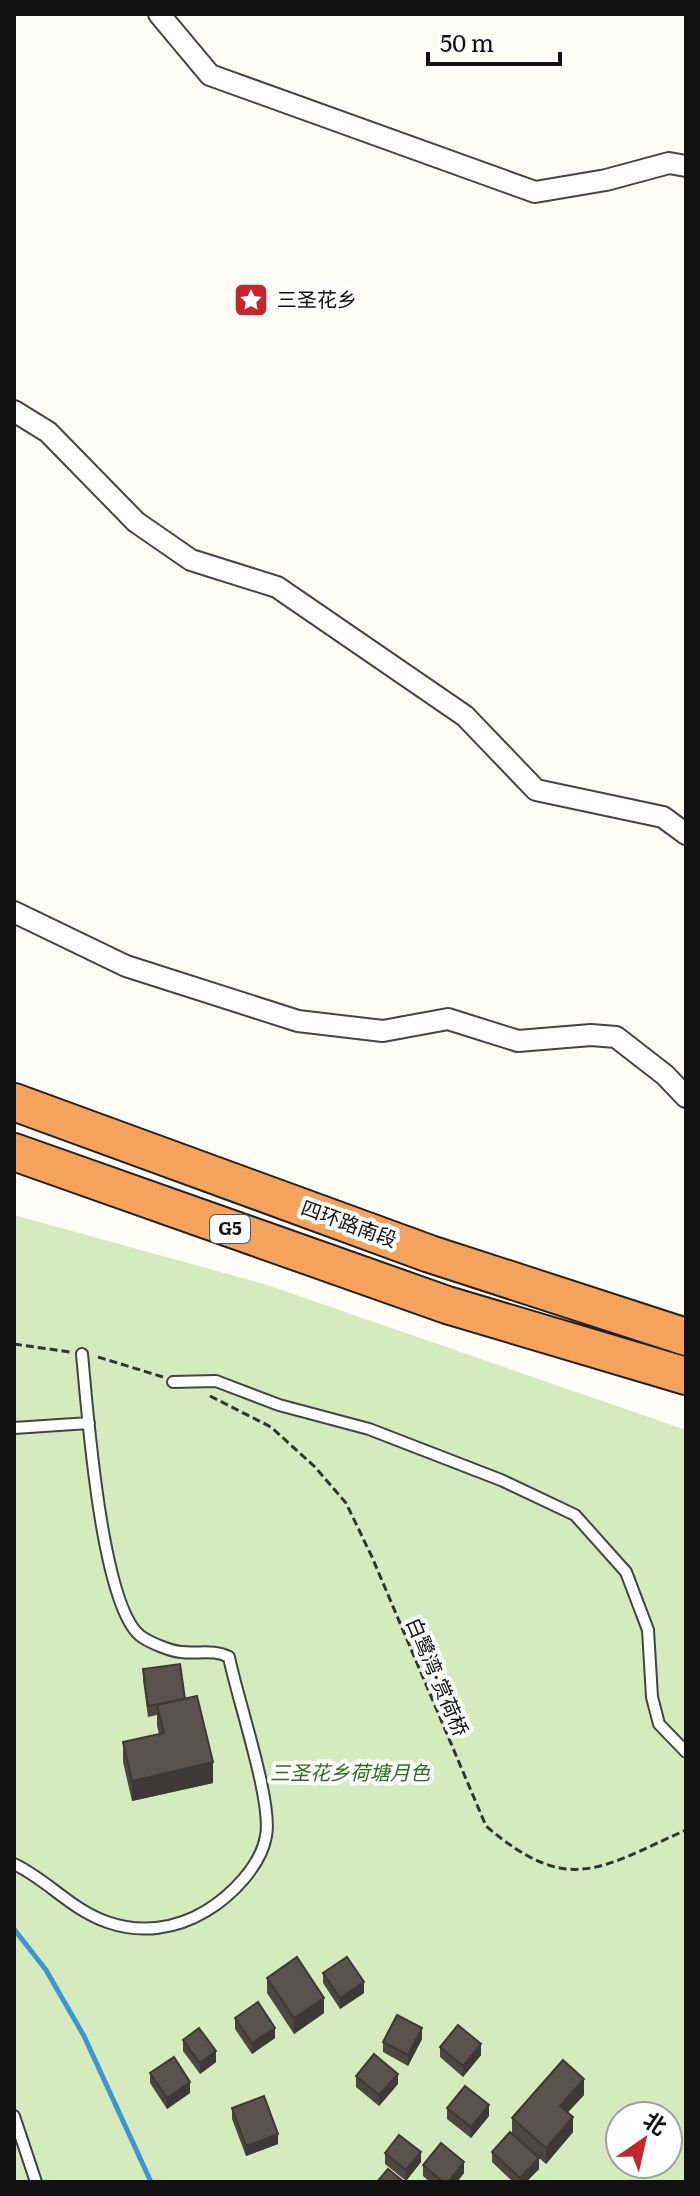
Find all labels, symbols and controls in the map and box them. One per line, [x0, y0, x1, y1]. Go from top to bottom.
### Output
scale bar [428, 16, 560, 66]
text: 50 m [440, 24, 494, 59]
place icon: 三圣花乡 [232, 281, 270, 319]
place label: 三圣花乡 [277, 283, 357, 313]
street label: 四环路南段 [298, 1191, 402, 1253]
road number: G5 [210, 1215, 250, 1243]
street label: 白鹭湾·赏荷桥 [400, 1612, 477, 1740]
park label: 三圣花乡荷塘月色 [270, 1756, 431, 1786]
north arrow [604, 2100, 684, 2180]
text: 北 [638, 2102, 674, 2142]

